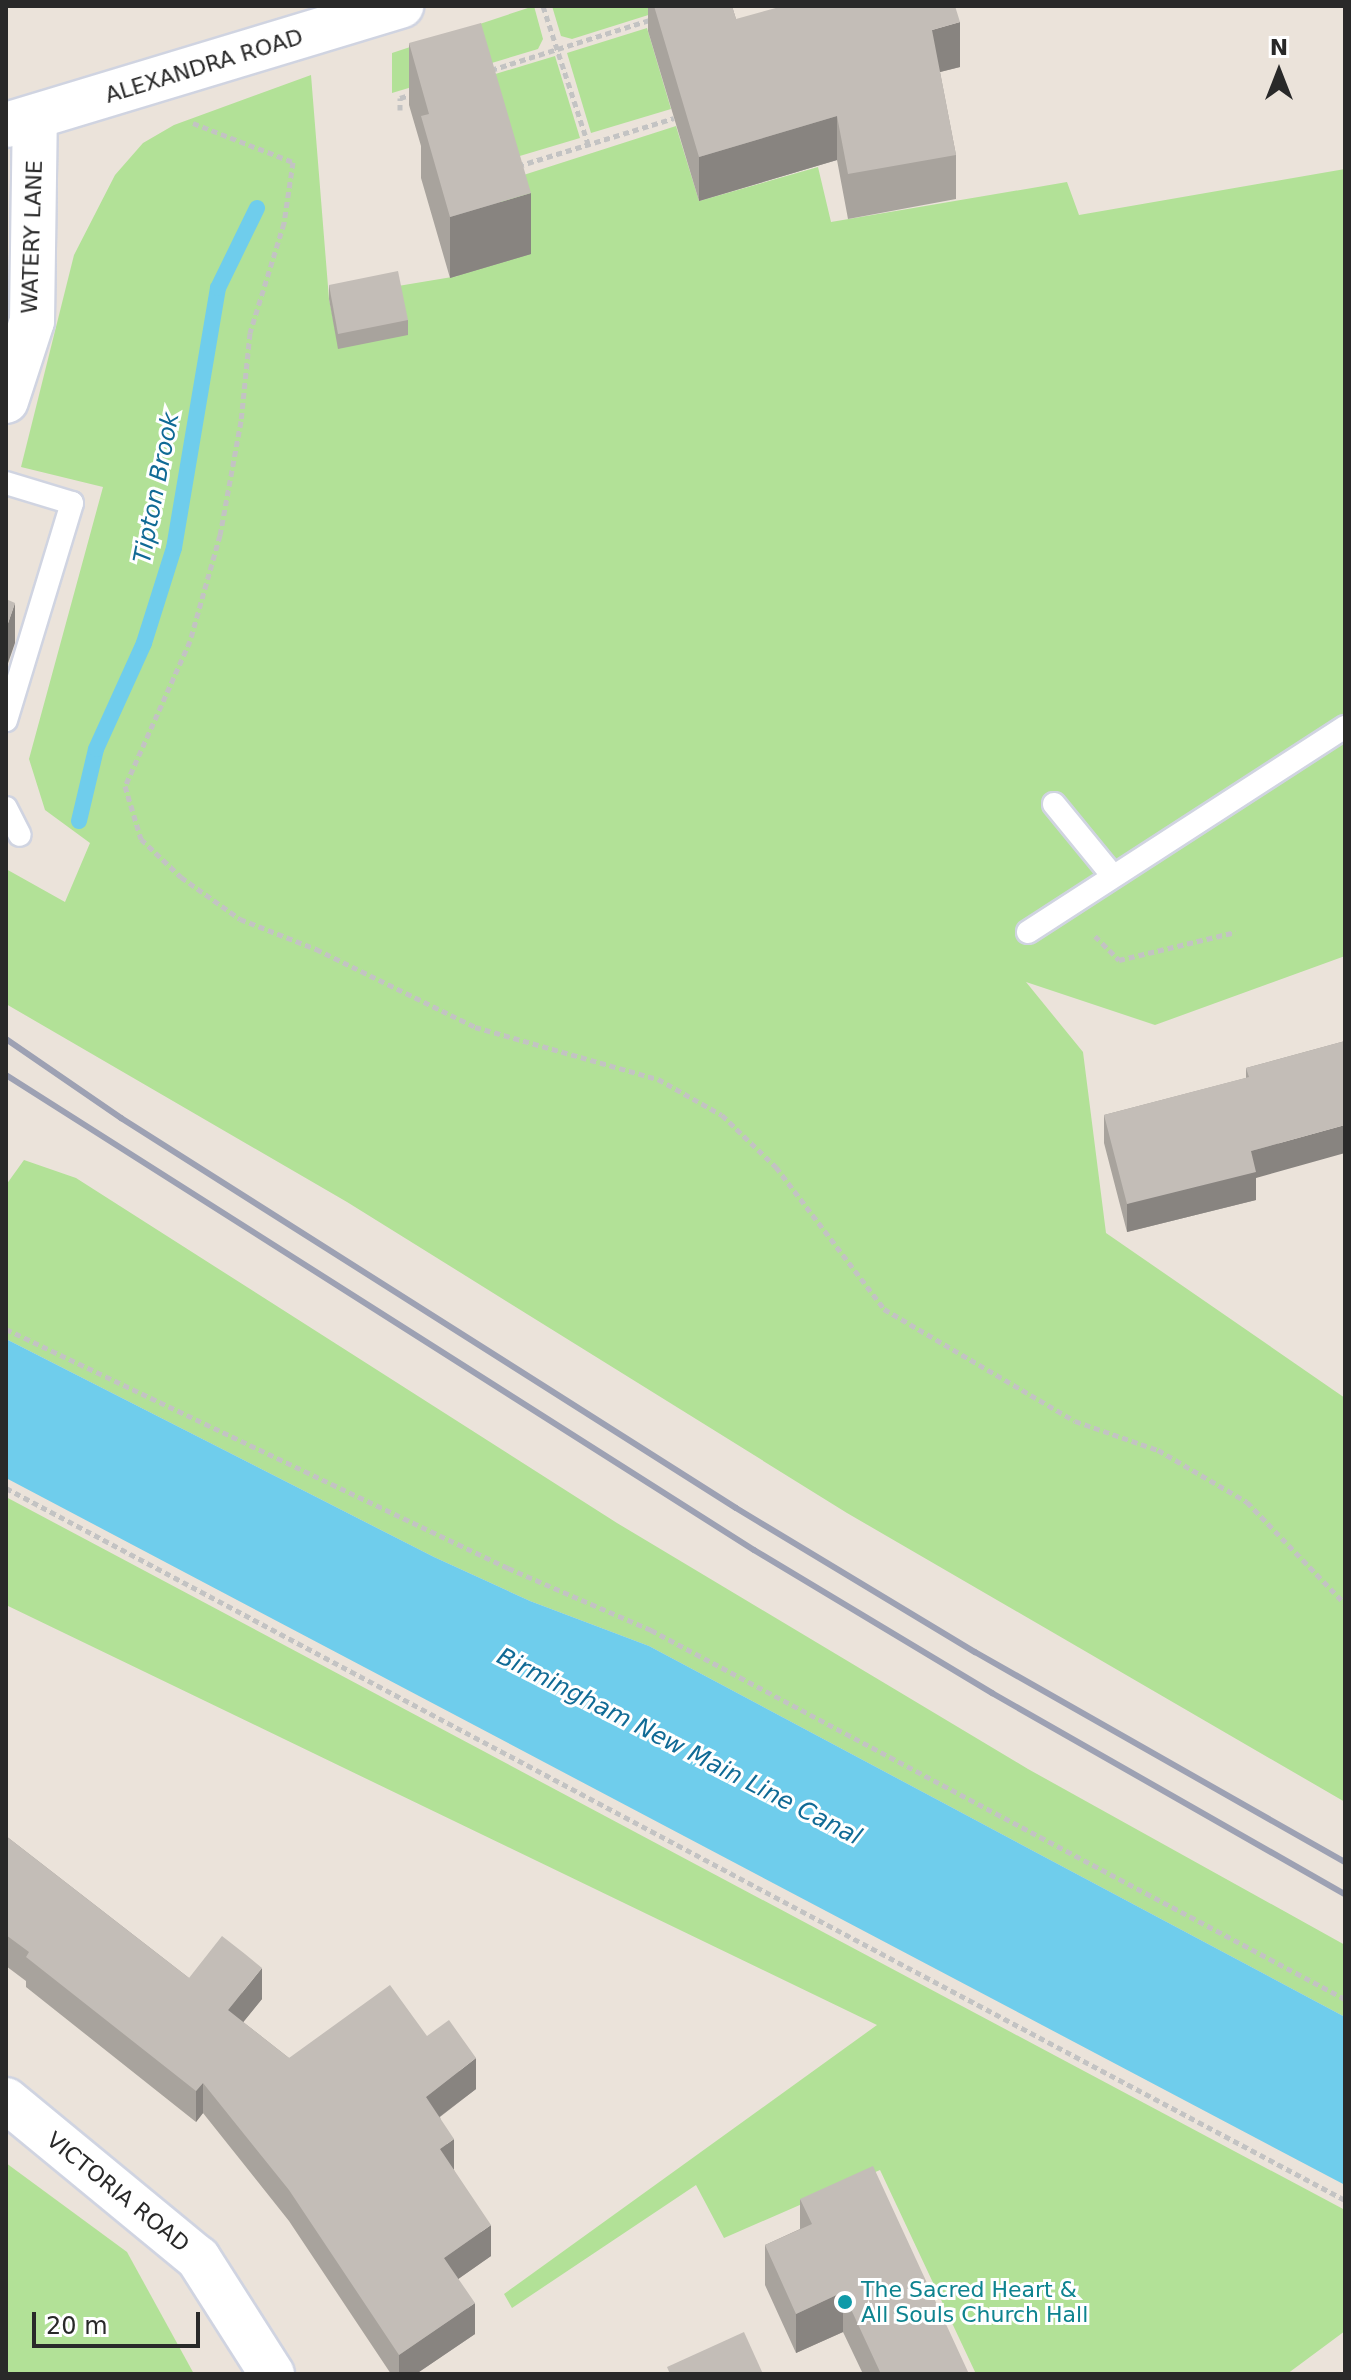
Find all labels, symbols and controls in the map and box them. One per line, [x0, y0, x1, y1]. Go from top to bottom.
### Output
street label: ALEXANDRA ROAD [102, 23, 306, 109]
north arrow [1239, 32, 1319, 112]
text: N [1270, 35, 1288, 60]
street label: WATERY LANE [16, 160, 48, 314]
water label: Tipton Brook [128, 410, 186, 566]
water label: Birmingham New Main Line Canal [492, 1642, 866, 1852]
street label: VICTORIA ROAD [41, 2126, 195, 2258]
place label: The Sacred Heart & All Souls Church Hall [861, 2276, 1088, 2328]
marker: The Sacred Heart & All Souls Church Hall [836, 2293, 854, 2311]
scale bar [36, 2296, 204, 2346]
text: 20 m [46, 2312, 108, 2340]

